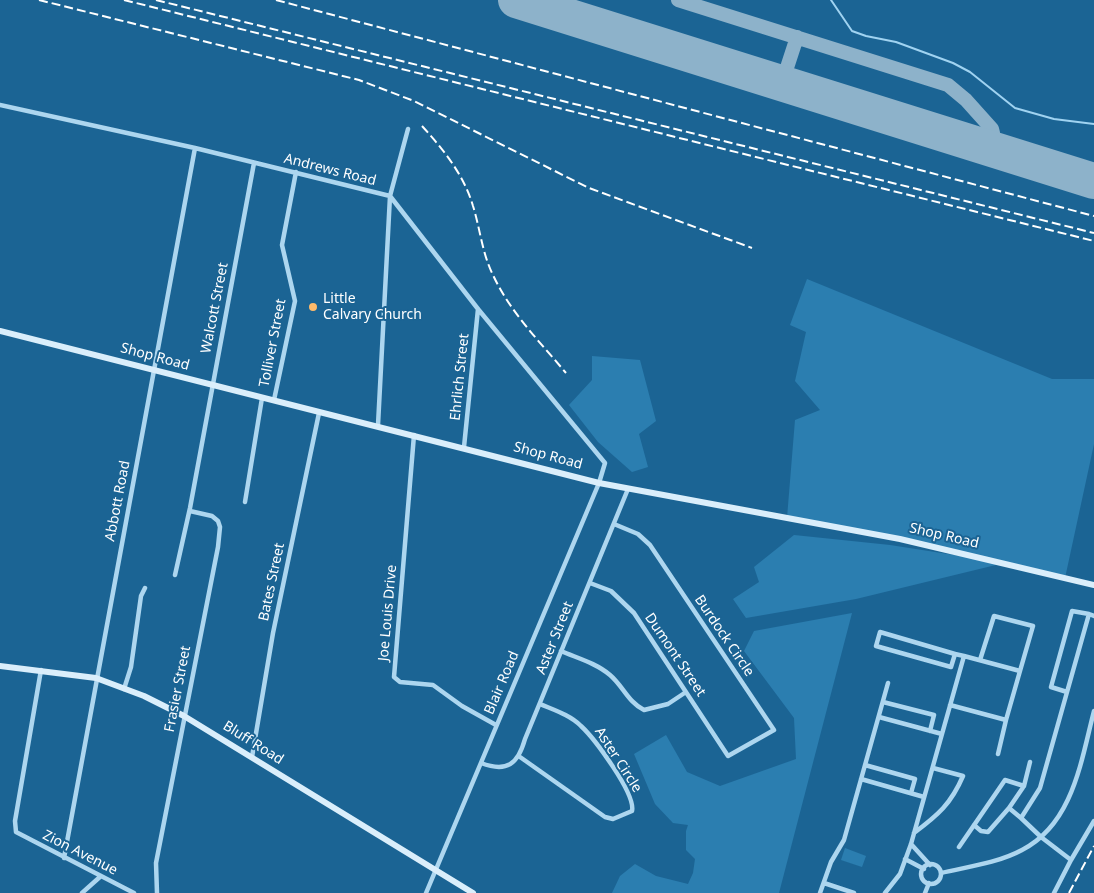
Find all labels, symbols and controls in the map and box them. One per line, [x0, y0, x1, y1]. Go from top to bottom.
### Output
street label: Andrews Road [282, 150, 378, 190]
street label: Walcott Street [198, 261, 232, 355]
place label: Little Calvary Church [323, 291, 422, 324]
street label: Tolliver Street [256, 297, 290, 389]
marker: Little Calvary Church [307, 301, 319, 313]
street label: Ehrlich Street [447, 333, 473, 421]
street label: Shop Road [119, 340, 191, 374]
street label: Shop Road [512, 439, 584, 473]
street label: Abbott Road [102, 459, 134, 543]
street label: Shop Road [908, 520, 980, 552]
street label: Bates Street [256, 541, 288, 623]
street label: Joe Louis Drive [375, 564, 401, 662]
street label: Burdock Circle [691, 592, 757, 680]
street label: Aster Street [533, 599, 577, 677]
street label: Dumont Street [641, 610, 709, 700]
street label: Frasier Street [161, 645, 195, 733]
street label: Blair Road [481, 649, 523, 717]
street label: Bluff Road [220, 718, 286, 768]
street label: Aster Circle [591, 724, 645, 796]
street label: Zion Avenue [40, 827, 120, 879]

